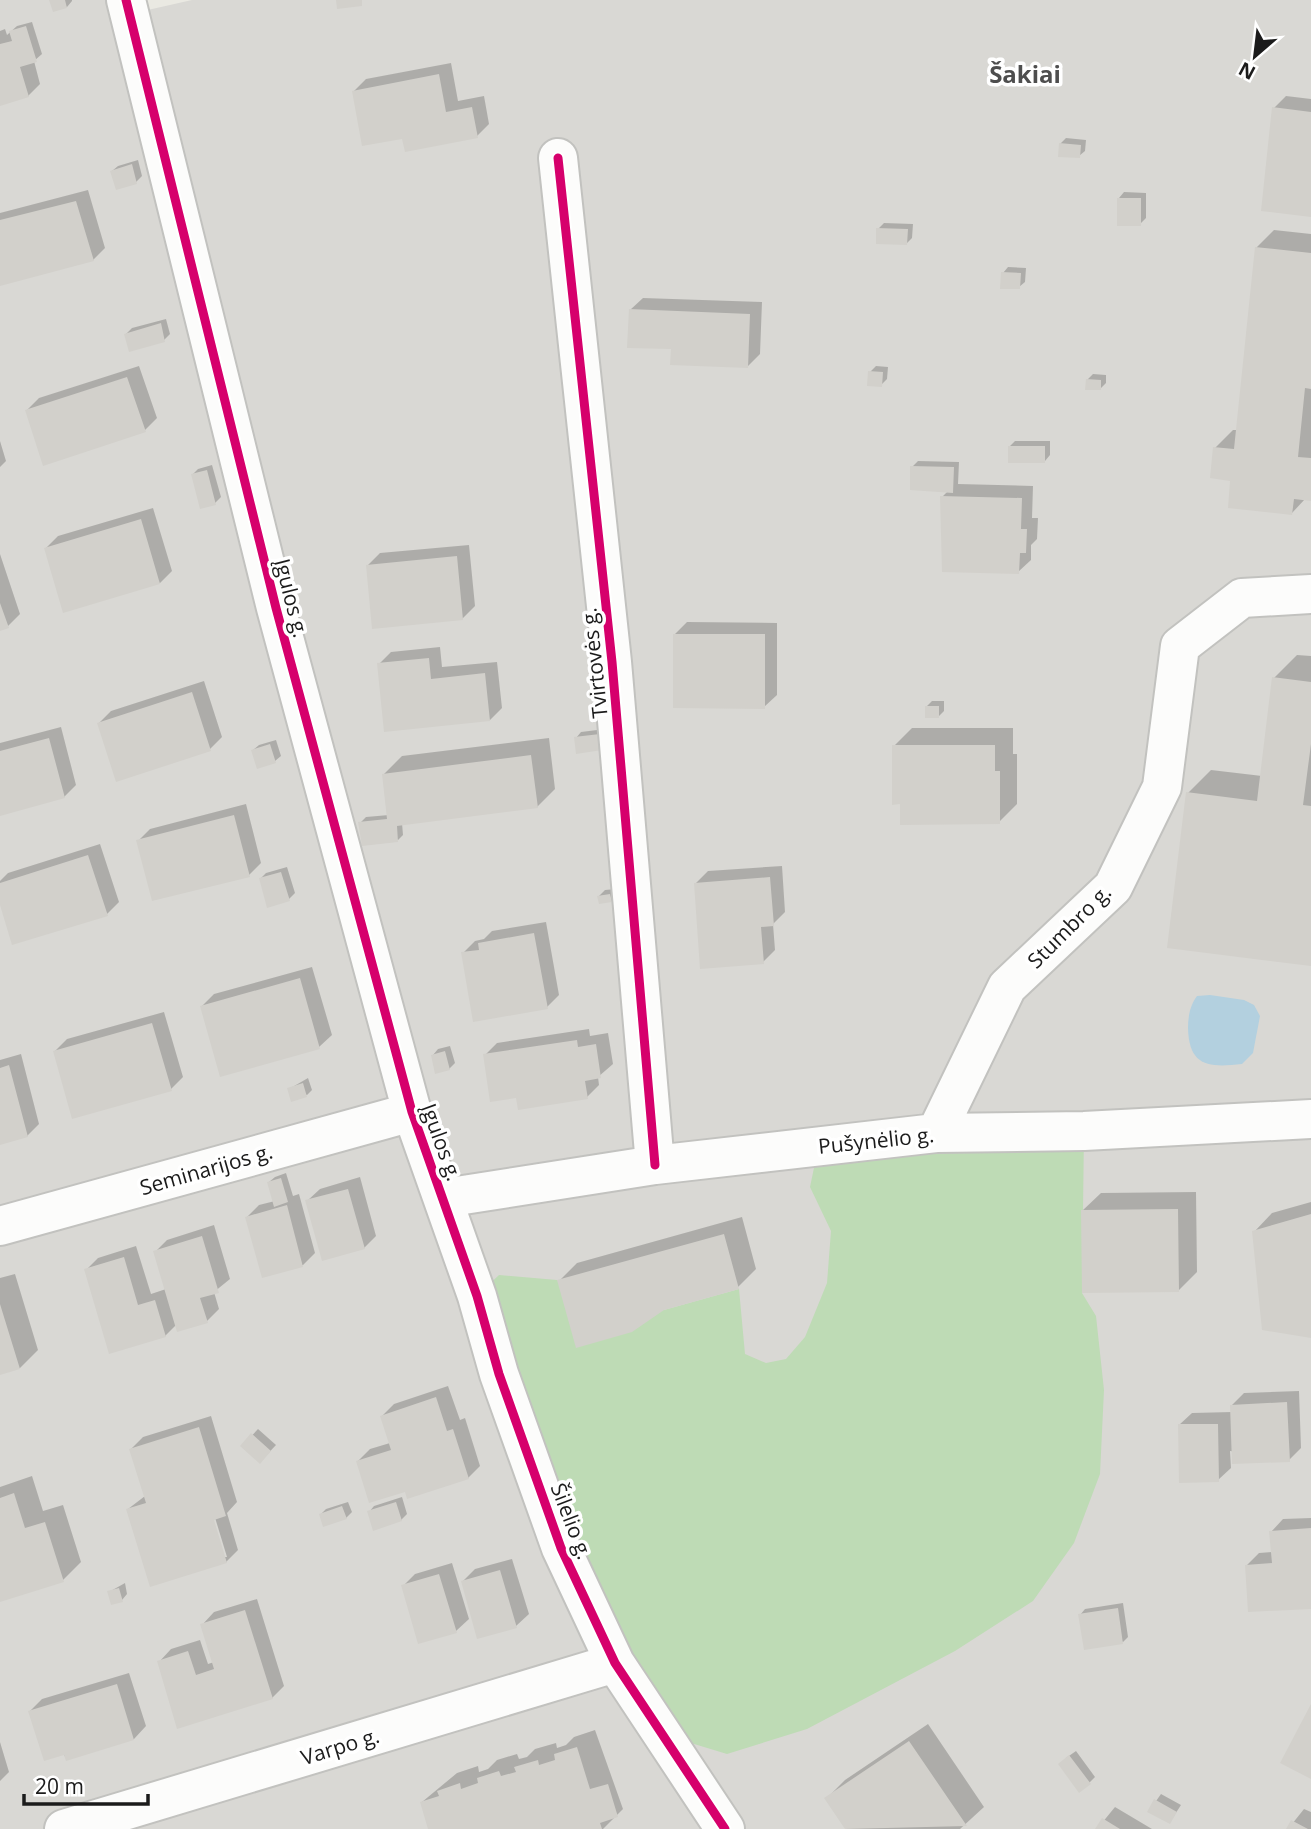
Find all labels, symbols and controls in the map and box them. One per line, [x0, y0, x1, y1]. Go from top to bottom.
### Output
north arrow [1220, 21, 1290, 91]
text: N [1234, 56, 1260, 86]
district label: Šakiai [989, 57, 1061, 90]
street label: Įgulos g. [269, 556, 315, 640]
street label: Tvirtovės g. [574, 606, 614, 720]
street label: Stumbro g. [1021, 878, 1117, 974]
street label: Įgulos g. [415, 1099, 469, 1185]
street label: Pušynėlio g. [817, 1120, 935, 1160]
street label: Seminarijos g. [136, 1137, 276, 1201]
street label: Šilelio g. [545, 1479, 599, 1563]
street label: Varpo g. [297, 1721, 383, 1771]
scale bar [24, 1762, 149, 1806]
text: 20 m [35, 1772, 84, 1800]

